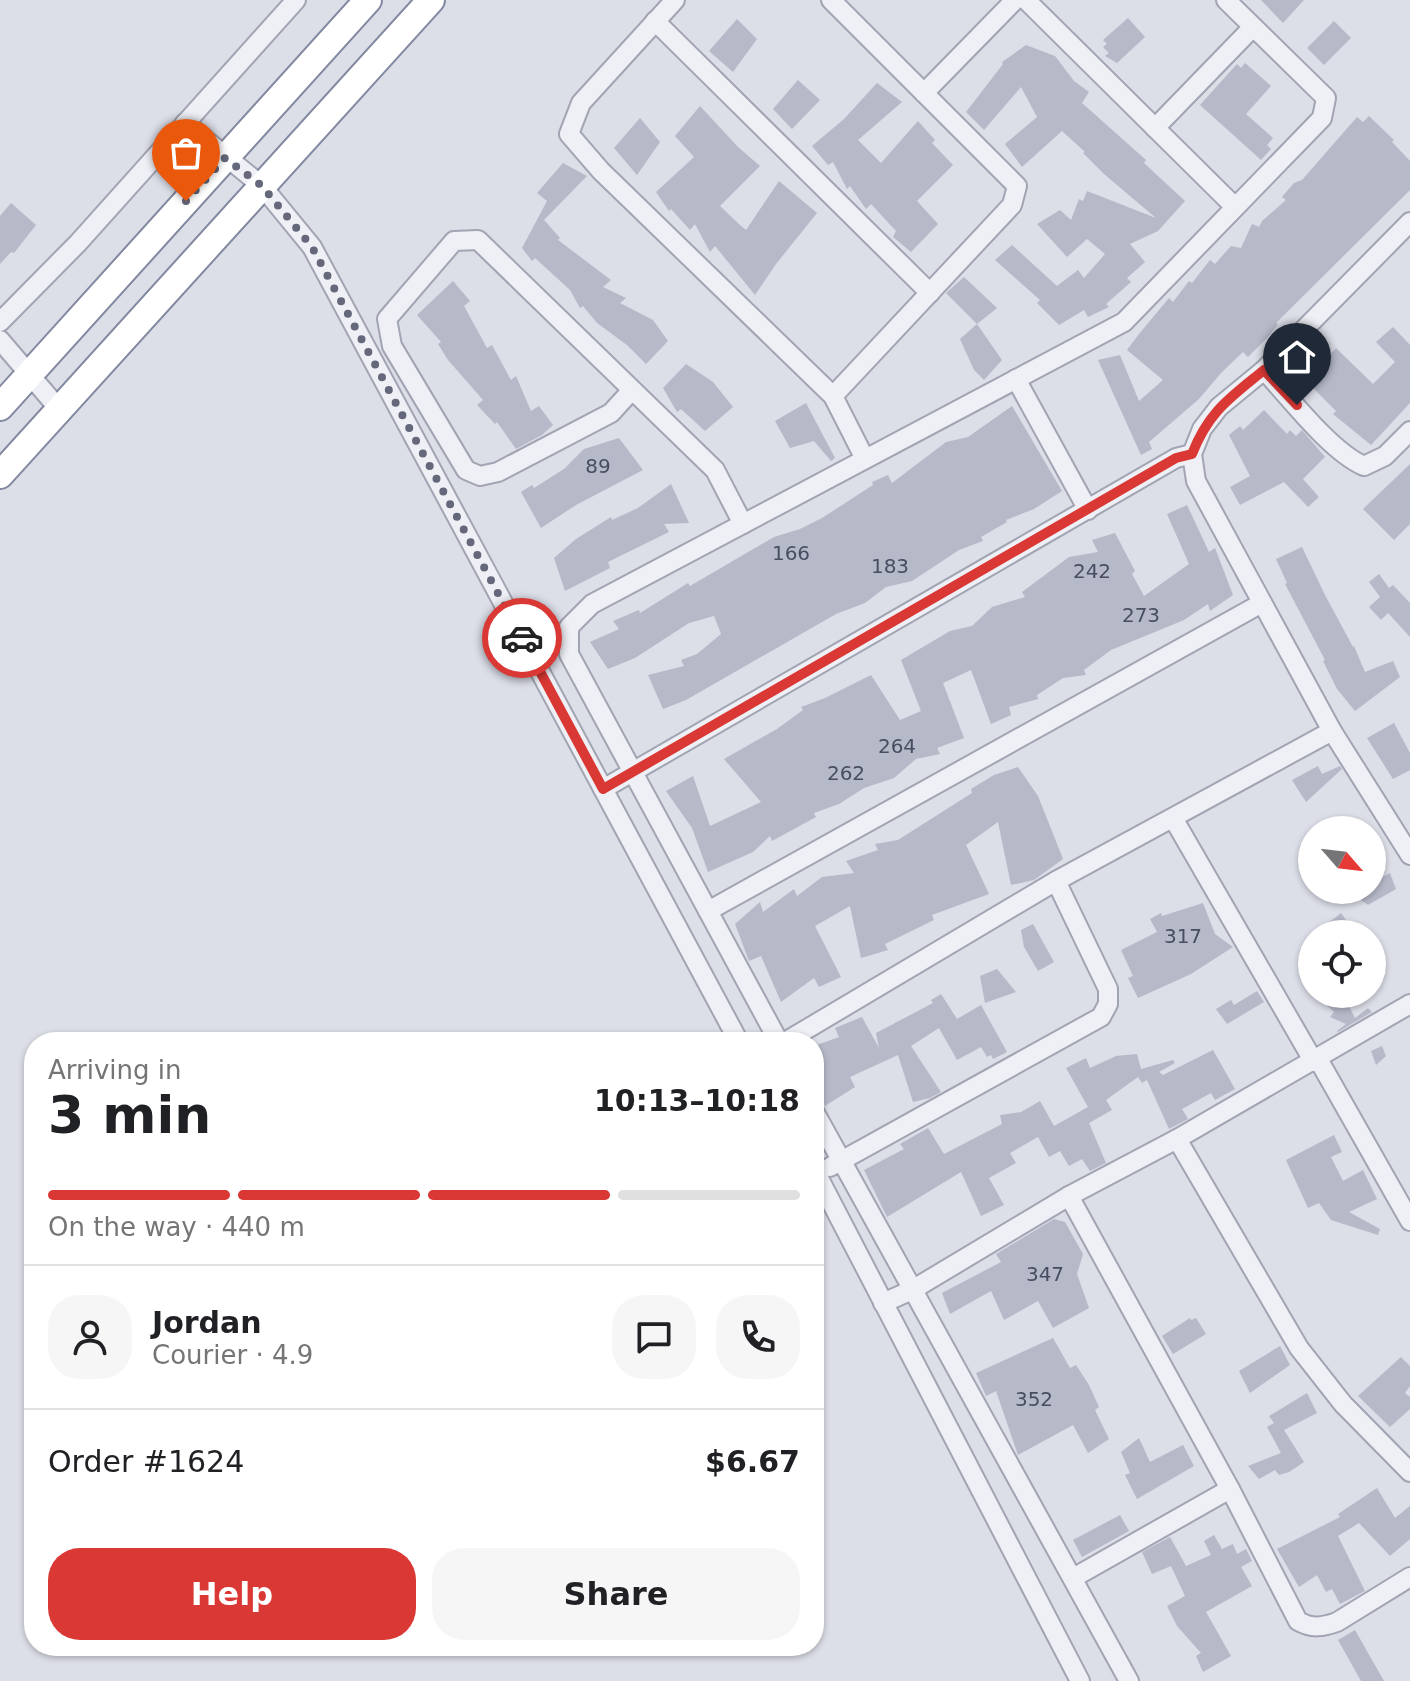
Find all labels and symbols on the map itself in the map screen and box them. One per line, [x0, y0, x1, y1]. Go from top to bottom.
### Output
pin [152, 119, 220, 201]
pin [1263, 323, 1331, 405]
house number: 89 [585, 454, 611, 478]
house number: 166 [772, 541, 810, 565]
house number: 183 [871, 554, 909, 578]
house number: 242 [1073, 559, 1111, 583]
courier [482, 598, 562, 678]
house number: 273 [1122, 603, 1160, 627]
house number: 264 [878, 734, 916, 758]
house number: 262 [827, 761, 865, 785]
north arrow [1298, 816, 1386, 904]
house number: 317 [1164, 924, 1202, 948]
house number: 347 [1026, 1262, 1064, 1286]
house number: 352 [1015, 1387, 1053, 1411]

